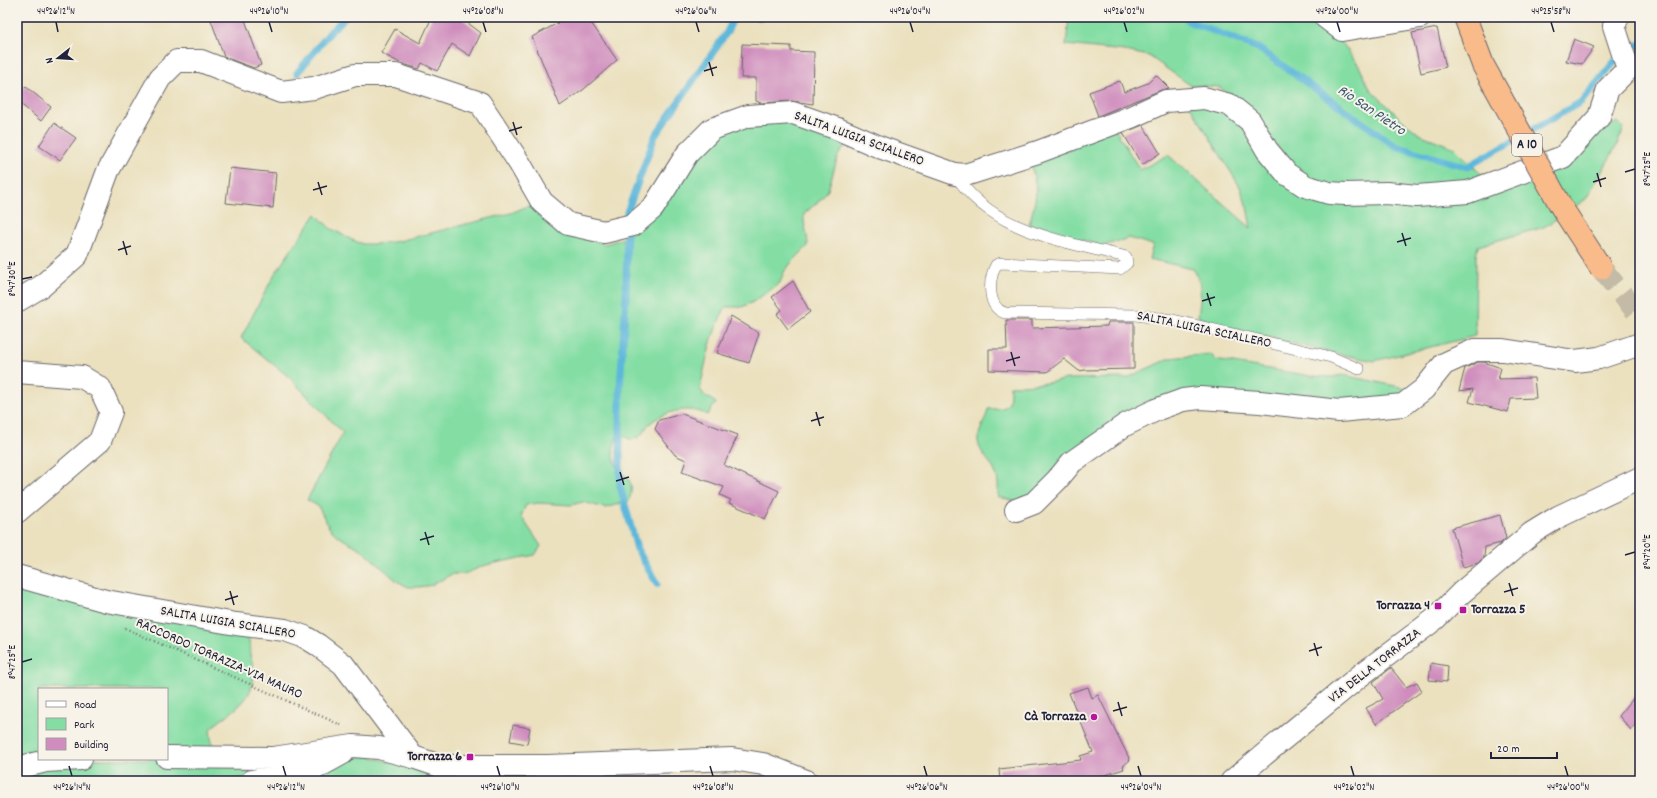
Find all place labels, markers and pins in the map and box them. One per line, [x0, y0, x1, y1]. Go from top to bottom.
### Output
place label: Torrazza 4 [1376, 596, 1430, 616]
place label: Torrazza 5 [1471, 600, 1526, 620]
marker: Torrazza 4 [1433, 601, 1443, 611]
marker: Torrazza 5 [1458, 605, 1468, 615]
place label: Cà Torrazza [1024, 707, 1087, 727]
marker: Cà Torrazza [1089, 712, 1099, 722]
place label: Torrazza 6 [407, 747, 462, 767]
marker: Torrazza 6 [465, 752, 475, 762]

